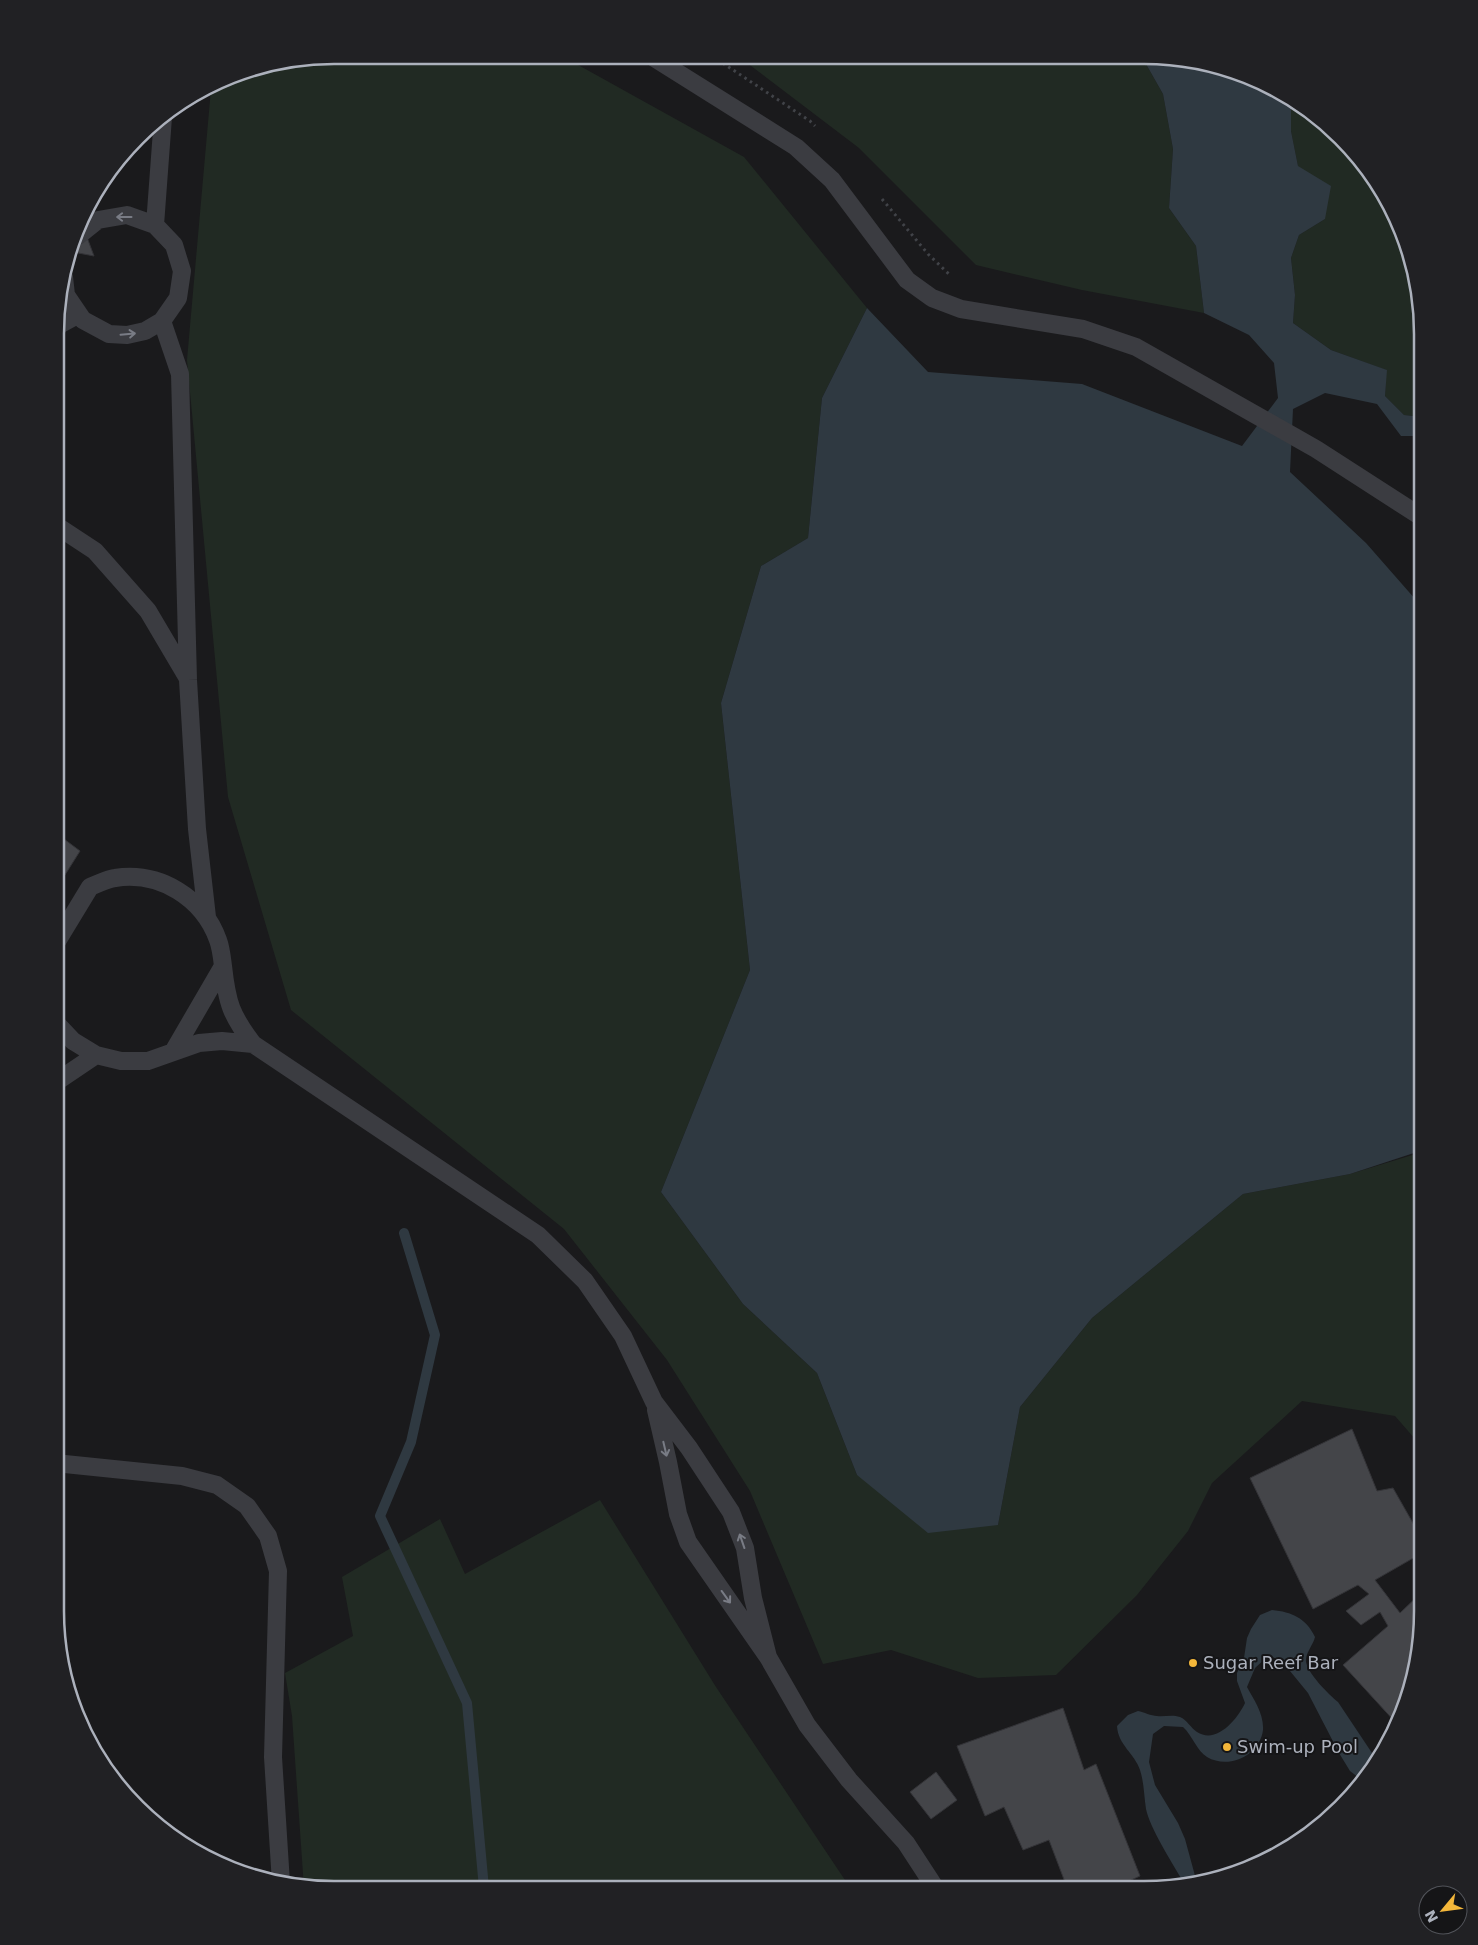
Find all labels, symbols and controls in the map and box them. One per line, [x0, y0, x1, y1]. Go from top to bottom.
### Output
one-way arrow [117, 212, 133, 222]
one-way arrow [119, 329, 135, 339]
one-way arrow [661, 1441, 670, 1457]
one-way arrow [737, 1534, 746, 1550]
one-way arrow [721, 1590, 731, 1604]
place label: Sugar Reef Bar [1203, 1652, 1339, 1673]
marker: Sugar Reef Bar [1187, 1657, 1199, 1669]
place label: Swim-up Pool [1237, 1736, 1358, 1757]
marker: Swim-up Pool [1221, 1741, 1233, 1753]
north arrow [1418, 1885, 1468, 1935]
text: N [1422, 1907, 1441, 1925]

